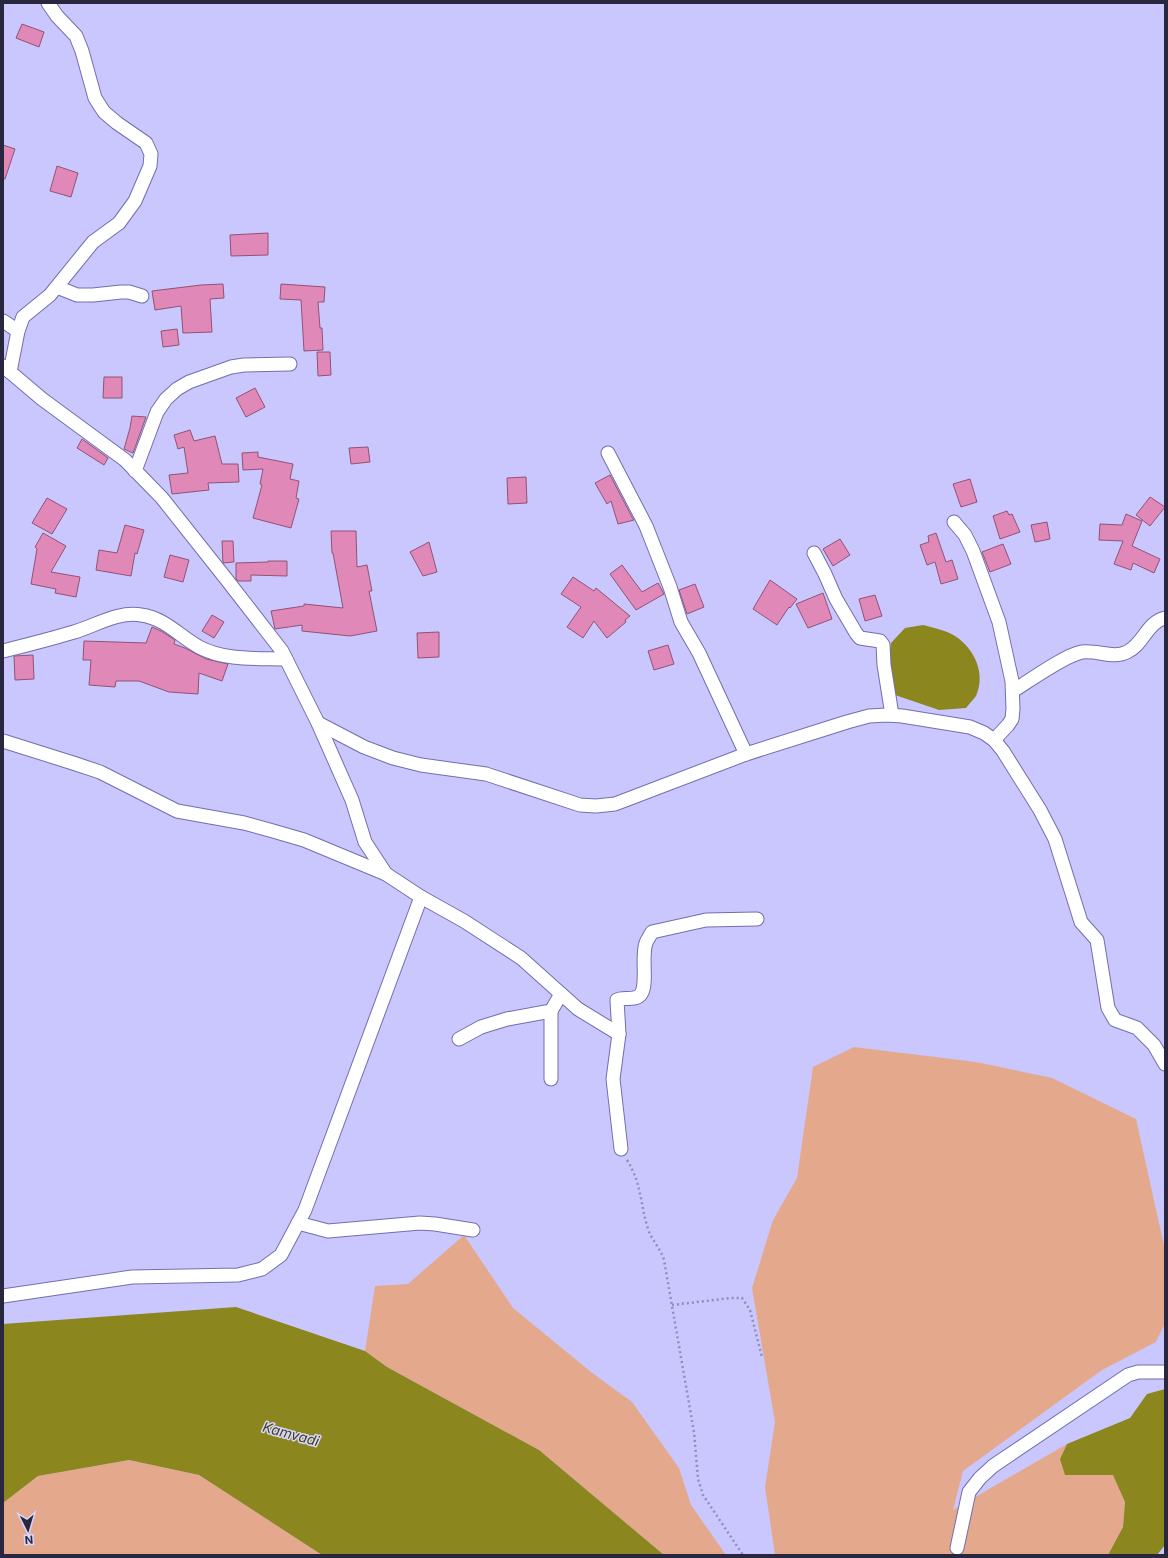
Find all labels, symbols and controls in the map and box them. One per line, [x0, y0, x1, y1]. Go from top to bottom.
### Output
water label: Kamvadi [261, 1418, 322, 1449]
north arrow [8, 1510, 48, 1550]
text: N [24, 1533, 34, 1547]

